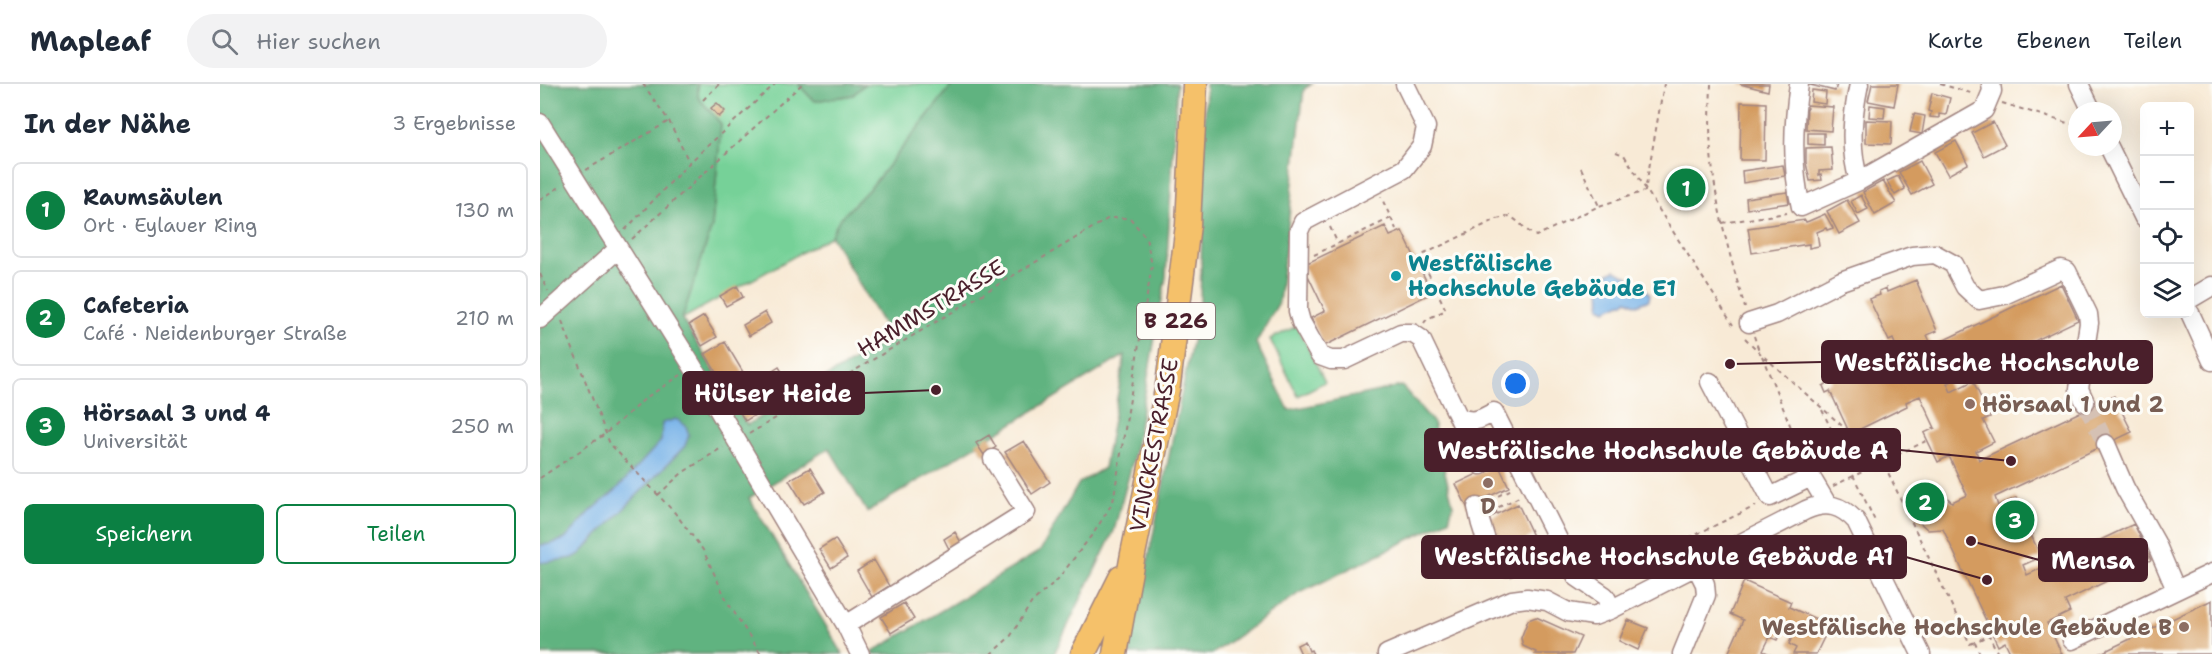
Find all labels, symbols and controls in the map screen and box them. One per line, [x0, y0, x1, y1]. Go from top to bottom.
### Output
search box [187, 14, 607, 68]
text: Mapleaf [30, 22, 151, 60]
icon: search [208, 25, 241, 58]
text: Hier suchen [256, 27, 381, 56]
text: Karte [1928, 27, 1983, 55]
text: Ebenen [2016, 27, 2091, 55]
text: Teilen [2124, 27, 2182, 55]
north arrow [2068, 102, 2122, 156]
map controls [2140, 102, 2194, 318]
button: + [2140, 102, 2194, 156]
text: In der Nähe [24, 106, 191, 141]
text: 3 Ergebnisse [392, 110, 516, 136]
button: − [2140, 156, 2194, 210]
pin: 1 [1666, 166, 1706, 210]
text: Raumsäulen [83, 183, 223, 212]
text: 1 [41, 197, 50, 223]
text: 130 m [455, 197, 514, 223]
button: locate [2140, 210, 2194, 264]
text: Ort · Eylauer Ring [83, 212, 257, 238]
place label: Westfälische Hochschule Gebäude E1 [1408, 249, 1676, 303]
street label: HAMMSTRASSE [852, 252, 1010, 364]
button: layers [2140, 264, 2194, 318]
marker: Westfälische Hochschule Gebäude E1 [1389, 269, 1403, 283]
text: Cafeteria [83, 291, 189, 320]
road number: B 226 [1137, 303, 1215, 339]
text: 2 [39, 305, 53, 331]
text: 210 m [455, 305, 514, 331]
text: Café · Neidenburger Straße [83, 320, 347, 346]
callout: Westfälische Hochschule [1822, 341, 2152, 383]
text: Westfälische Hochschule [1834, 347, 2140, 379]
street label: VINCKESTRASSE [1123, 355, 1185, 535]
your location [1501, 369, 1530, 398]
callout: Hülser Heide [683, 372, 864, 414]
text: Hülser Heide [694, 378, 852, 410]
place label: Hörsaal 1 und 2 [1982, 390, 2164, 419]
marker: Hörsaal 1 und 2 [1963, 397, 1977, 411]
text: Hörsaal 3 und 4 [83, 399, 270, 428]
text: 3 [39, 413, 53, 439]
text: 250 m [450, 413, 514, 439]
text: Universität [83, 428, 188, 454]
callout: Westfälische Hochschule Gebäude A [1425, 429, 1900, 471]
text: Westfälische Hochschule Gebäude A [1438, 435, 1888, 467]
marker: D [1481, 476, 1495, 490]
pin: 2 [1906, 480, 1944, 524]
place label: D [1480, 492, 1496, 521]
pin: 3 [1996, 498, 2034, 542]
button: Speichern [24, 504, 264, 564]
button: Teilen [276, 504, 516, 564]
callout: Westfälische Hochschule Gebäude A1 [1422, 536, 1906, 578]
callout: Mensa [2039, 539, 2147, 581]
text: Westfälische Hochschule Gebäude A1 [1434, 541, 1894, 573]
text: Mensa [2051, 545, 2136, 577]
place label: Westfälische Hochschule Gebäude B [1762, 613, 2172, 642]
marker: Westfälische Hochschule Gebäude B [2177, 620, 2191, 634]

